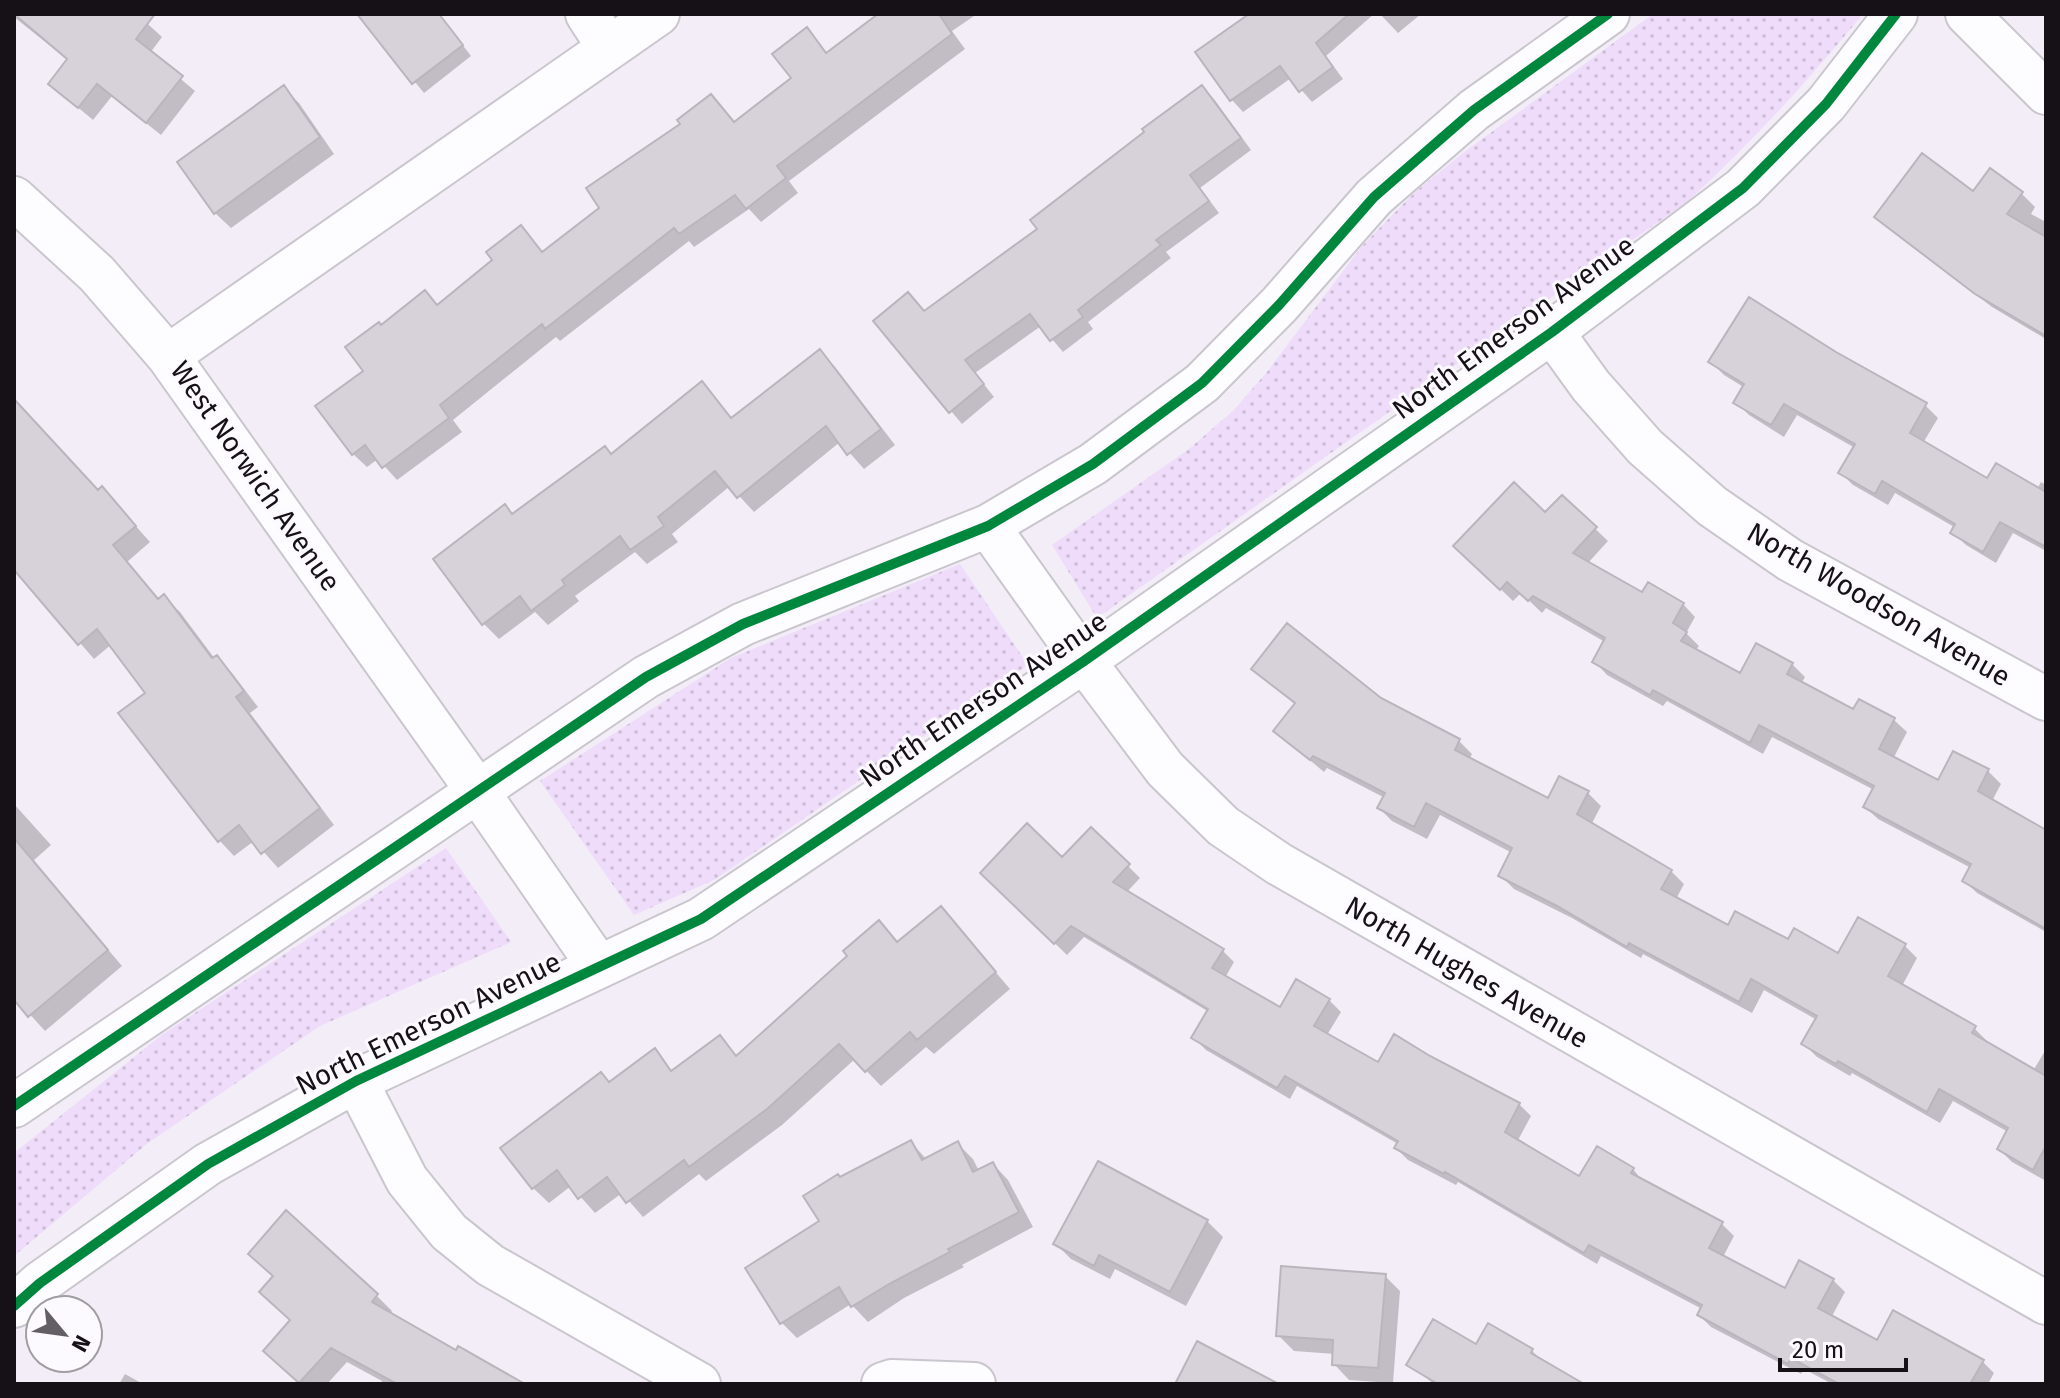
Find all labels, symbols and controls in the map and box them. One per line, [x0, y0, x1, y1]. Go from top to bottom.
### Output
street label: North Emerson Avenue [1386, 229, 1641, 426]
street label: West Norwich Avenue [164, 355, 347, 598]
street label: North Woodson Avenue [1741, 515, 2016, 693]
street label: North Emerson Avenue [854, 604, 1113, 794]
street label: North Hughes Avenue [1339, 889, 1594, 1056]
street label: North Emerson Avenue [290, 945, 566, 1102]
north arrow [24, 1294, 104, 1374]
scale bar [1780, 1322, 1906, 1372]
text: N [66, 1331, 96, 1356]
text: 20 m [1792, 1336, 1844, 1364]

